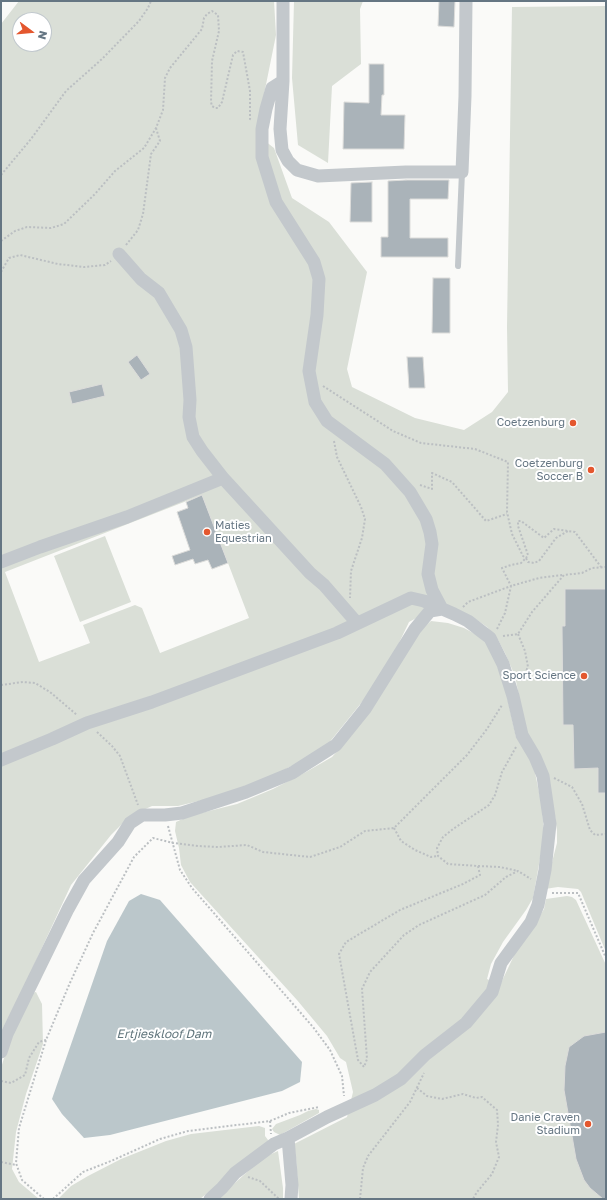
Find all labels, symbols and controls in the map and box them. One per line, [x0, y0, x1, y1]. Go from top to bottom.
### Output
north arrow [12, 12, 52, 52]
text: N [36, 29, 50, 41]
place label: Coetzenburg [497, 416, 565, 430]
marker: Coetzenburg [568, 418, 578, 428]
place label: Coetzenburg Soccer B [515, 457, 583, 483]
marker: Coetzenburg Soccer B [586, 465, 596, 475]
place label: Maties Equestrian [215, 519, 272, 545]
marker: Maties Equestrian [202, 527, 212, 537]
place label: Sport Science [502, 669, 576, 683]
marker: Sport Science [579, 671, 589, 681]
water label: Ertjieskloof Dam [117, 1027, 211, 1041]
place label: Danie Craven Stadium [511, 1111, 580, 1137]
marker: Danie Craven Stadium [583, 1119, 593, 1129]

